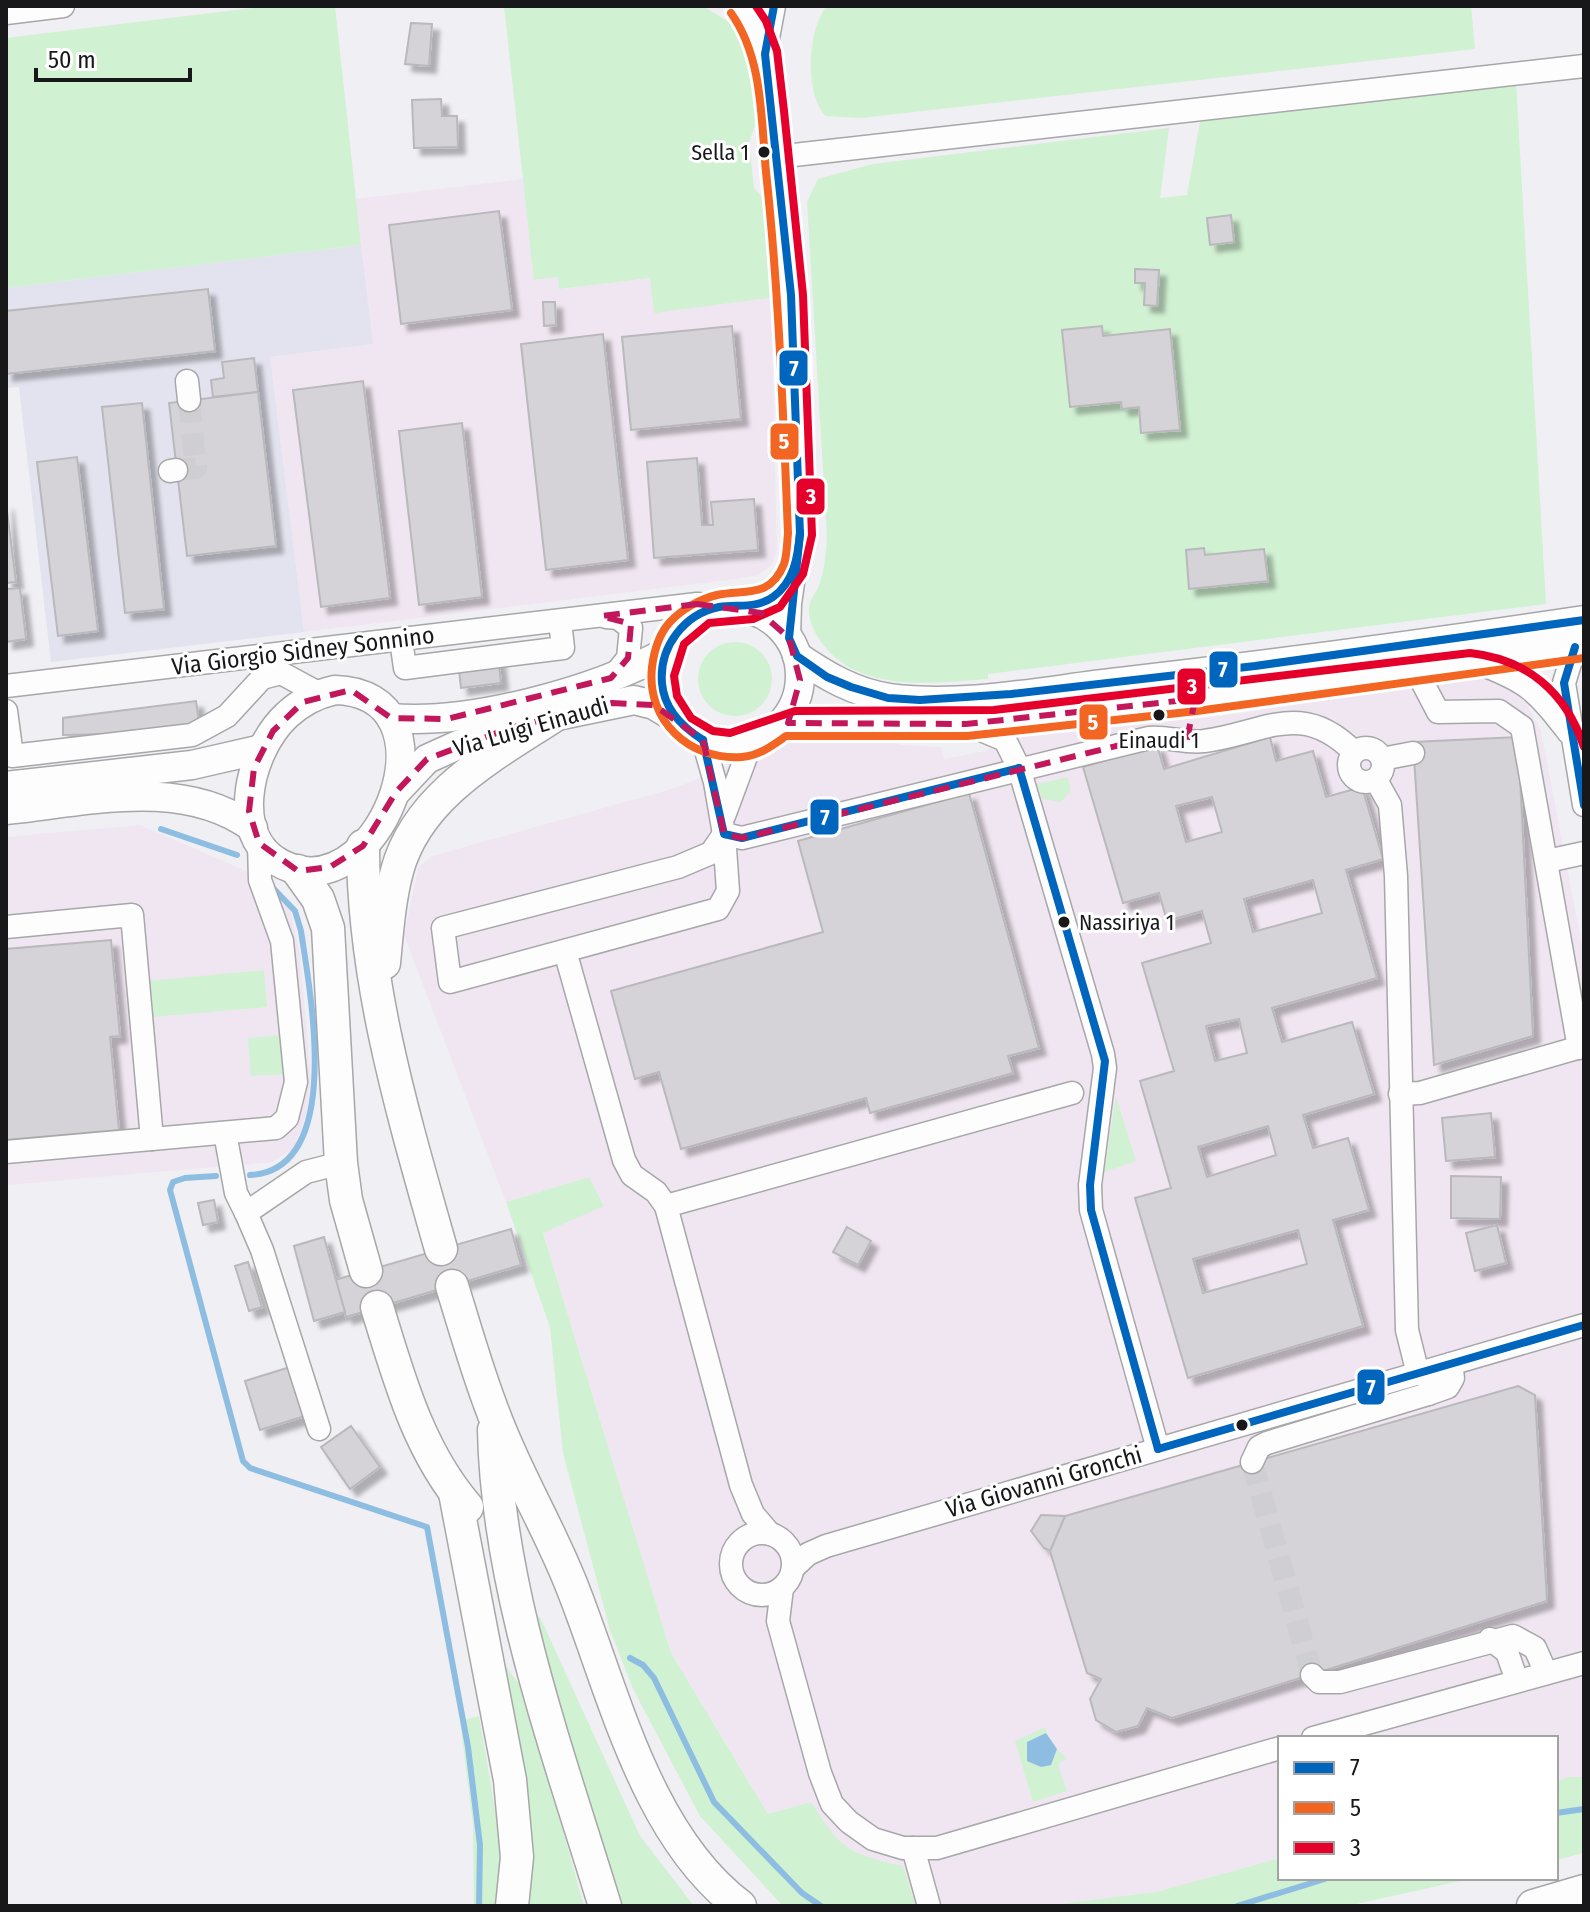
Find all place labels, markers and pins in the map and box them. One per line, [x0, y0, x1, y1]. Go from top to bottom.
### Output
place label: Sella 1 [691, 139, 749, 166]
marker: Sella 1 [756, 144, 772, 160]
marker: Einaudi 1 [1151, 707, 1167, 723]
place label: Einaudi 1 [1119, 727, 1199, 754]
place label: Nassiriya 1 [1079, 909, 1174, 936]
marker: Nassiriya 1 [1056, 914, 1072, 930]
unlabelled marker [1234, 1417, 1250, 1433]

